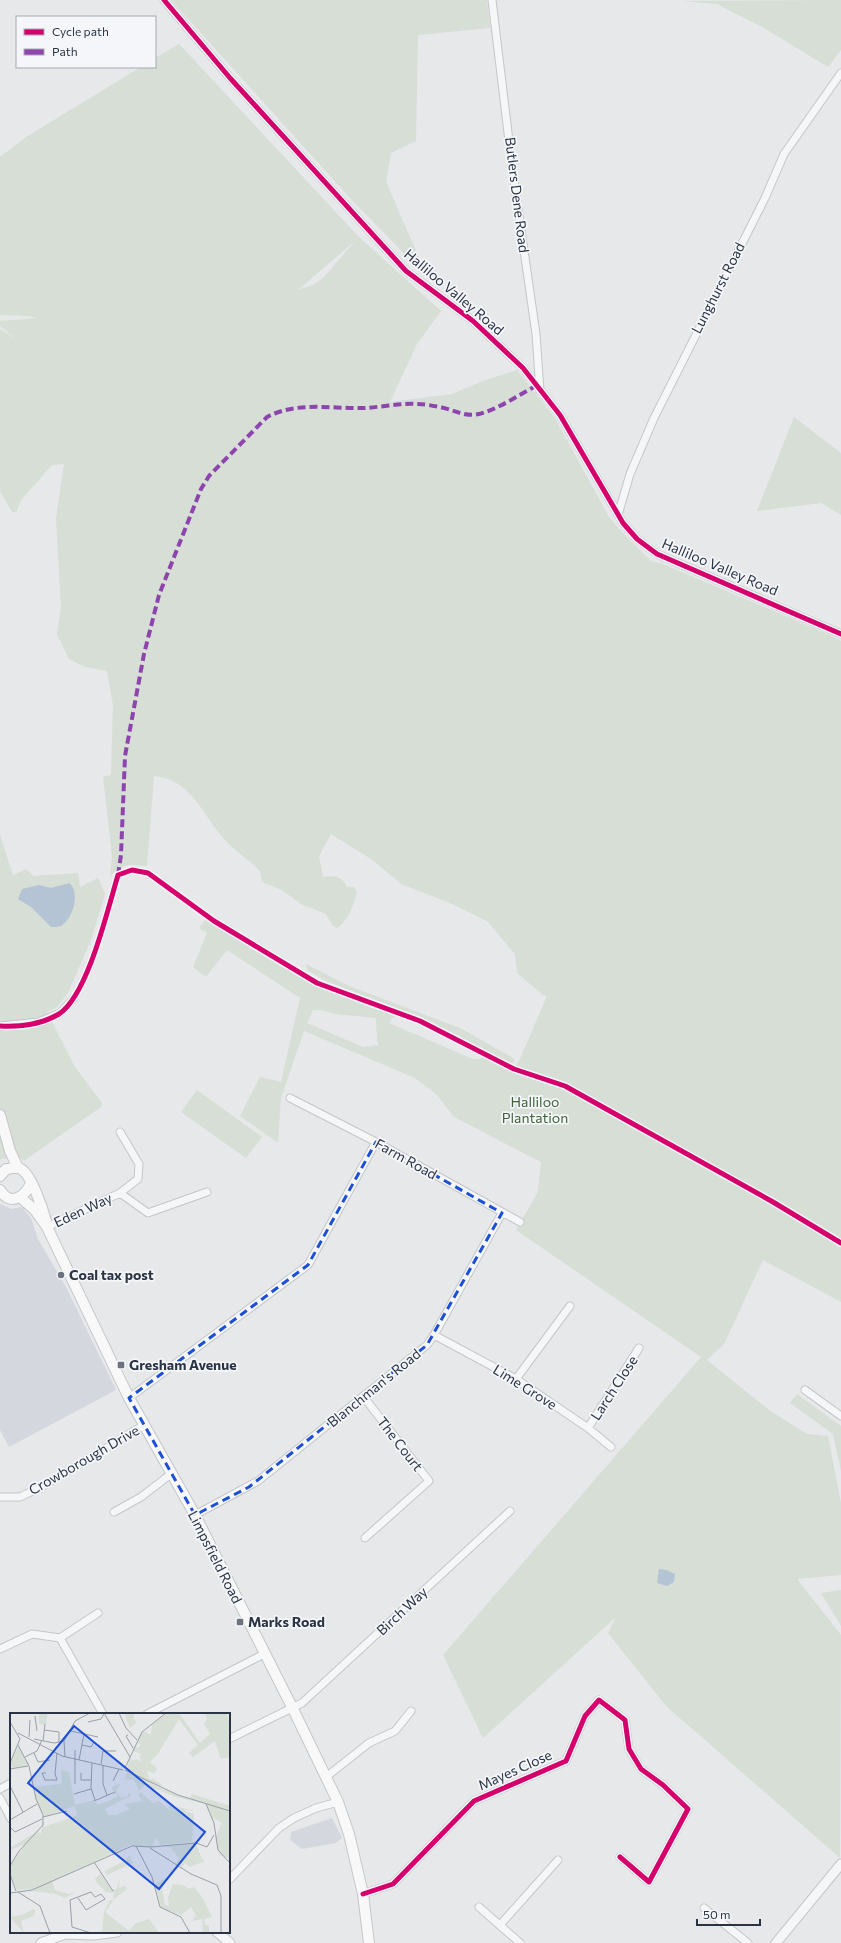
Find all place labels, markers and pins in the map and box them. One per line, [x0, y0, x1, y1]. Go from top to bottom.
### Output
place label: Coal tax post [69, 1266, 154, 1283]
marker: Coal tax post [56, 1270, 66, 1280]
place label: Gresham Avenue [129, 1356, 237, 1373]
marker: Gresham Avenue [116, 1360, 126, 1370]
place label: Marks Road [248, 1613, 325, 1630]
marker: Marks Road [235, 1617, 245, 1627]

